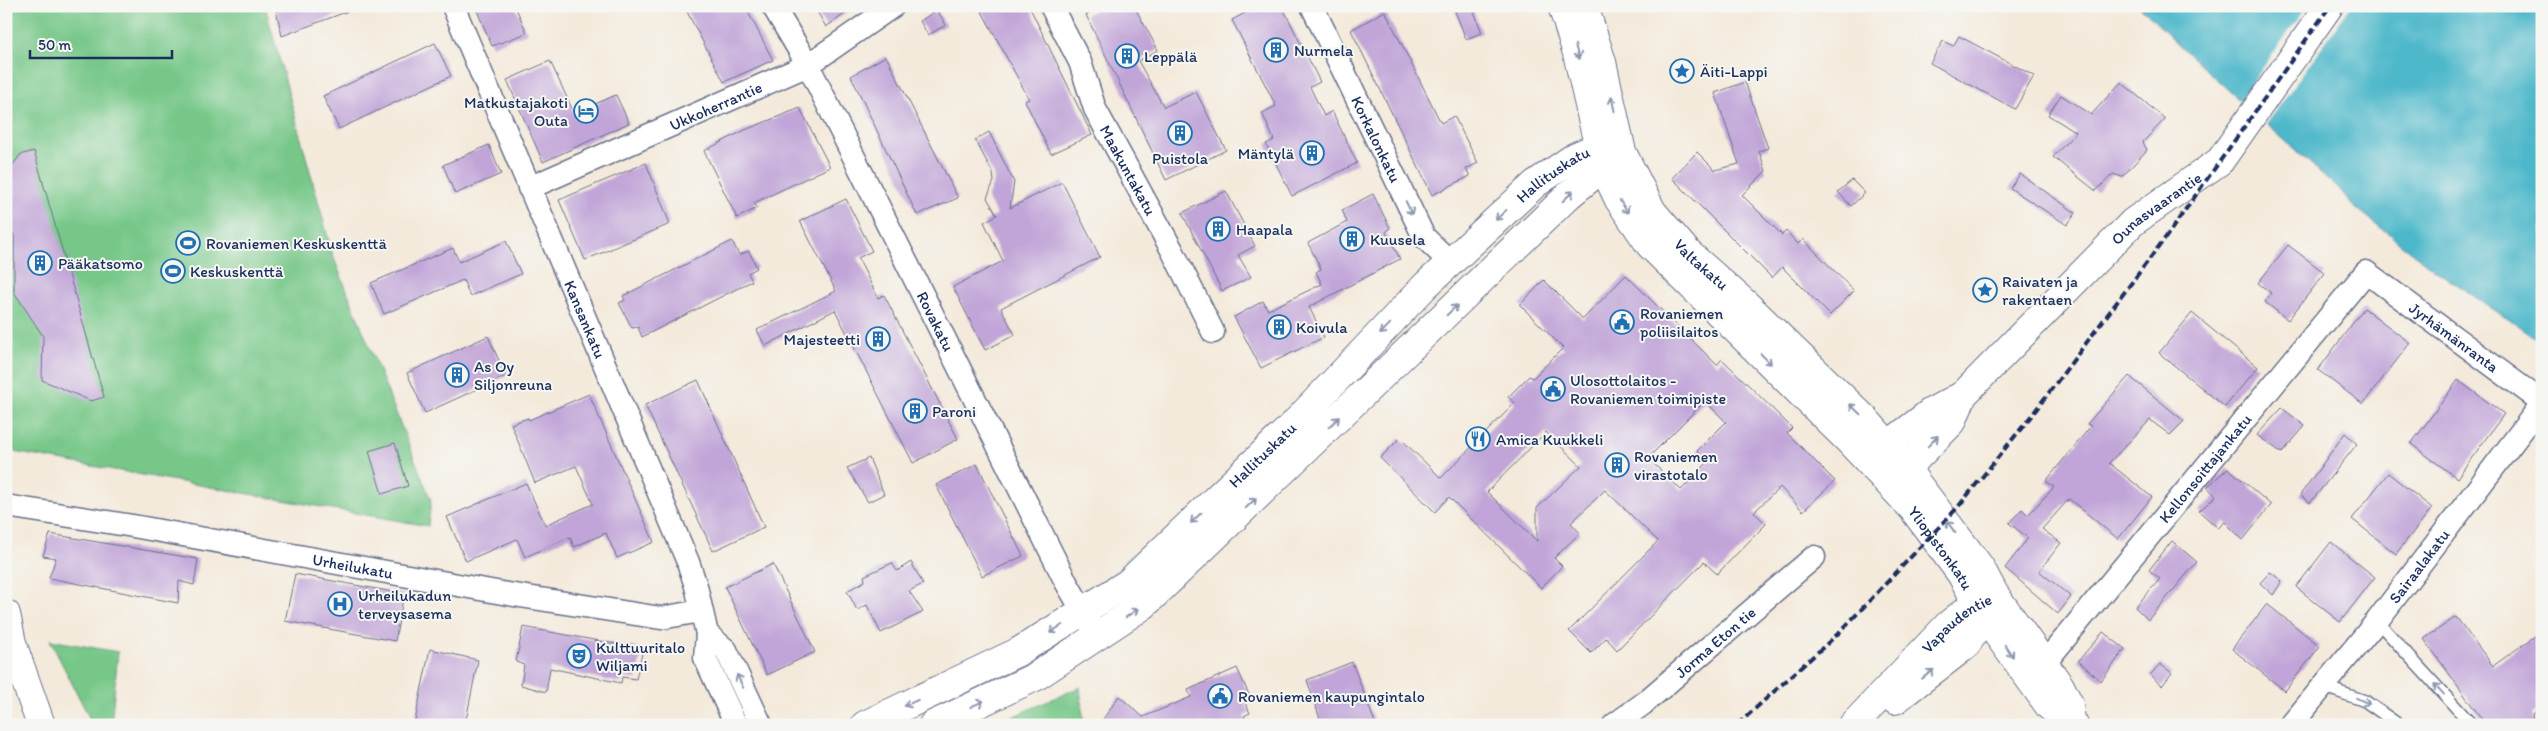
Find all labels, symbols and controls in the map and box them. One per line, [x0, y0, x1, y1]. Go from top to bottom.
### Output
scale bar [30, 28, 172, 60]
text: 50 m [38, 36, 71, 54]
building icon: Nurmela [1263, 37, 1289, 63]
place label: Nurmela [1294, 41, 1354, 60]
building icon: Leppälä [1114, 43, 1140, 69]
one-way arrow [1572, 44, 1582, 60]
place label: Leppälä [1144, 47, 1198, 66]
place icon: Äiti-Lappi [1669, 58, 1695, 84]
place label: Äiti-Lappi [1700, 62, 1768, 81]
street label: Ukkoherrantie [667, 78, 765, 135]
place label: Matkustajakoti Outa [464, 93, 568, 130]
street label: Korkalonkatu [1347, 93, 1405, 186]
one-way arrow [1607, 97, 1617, 113]
hotel icon: Matkustajakoti Outa [573, 98, 599, 124]
building icon: Puistola [1167, 120, 1193, 146]
street label: Maakuntakatu [1096, 122, 1160, 219]
building icon: Mäntylä [1299, 140, 1325, 166]
street label: Hallituskatu [1512, 142, 1593, 207]
place label: Mäntylä [1238, 144, 1295, 163]
place label: Puistola [1152, 149, 1209, 168]
street label: Ounasvaarantie [2107, 168, 2205, 249]
one-way arrow [1562, 190, 1574, 202]
one-way arrow [1405, 200, 1415, 215]
one-way arrow [1619, 200, 1629, 214]
one-way arrow [1495, 209, 1508, 221]
building icon: Haapala [1205, 216, 1231, 242]
place label: Haapala [1236, 220, 1294, 239]
building icon: Kuusela [1339, 226, 1365, 252]
sports icon: Rovaniemen Keskuskenttä [175, 230, 201, 256]
place label: Kuusela [1370, 230, 1426, 249]
place label: Rovaniemen Keskuskenttä [206, 234, 387, 253]
street label: Valtakatu [1670, 235, 1732, 294]
building icon: Pääkatsomo [27, 250, 53, 276]
place label: Pääkatsomo [58, 254, 143, 273]
sports icon: Keskuskenttä [160, 258, 186, 284]
place label: Keskuskenttä [190, 262, 284, 281]
place label: Raivaten ja rakentaen [2002, 272, 2078, 309]
street label: Kansankatu [560, 277, 610, 361]
place icon: Raivaten ja rakentaen [1972, 277, 1998, 303]
street label: Rovakatu [913, 288, 958, 355]
street label: Jyrhämänranta [2405, 298, 2502, 377]
one-way arrow [1445, 304, 1458, 316]
place label: Rovaniemen poliisilaitos [1640, 304, 1723, 341]
public building icon: Rovaniemen poliisilaitos [1609, 309, 1635, 335]
building icon: Koivula [1266, 314, 1292, 340]
place label: Koivula [1296, 318, 1348, 337]
one-way arrow [1379, 322, 1391, 335]
building icon: Majesteetti [865, 326, 891, 352]
place label: Majesteetti [784, 330, 860, 349]
one-way arrow [1760, 353, 1772, 365]
place label: As Oy Siljonreuna [474, 357, 552, 394]
building icon: As Oy Siljonreuna [444, 362, 470, 388]
place label: Ulosottolaitos - Rovaniemen toimipiste [1570, 371, 1726, 408]
public building icon: Ulosottolaitos - Rovaniemen toimipiste [1540, 376, 1566, 402]
building icon: Paroni [902, 398, 928, 424]
place label: Paroni [932, 402, 976, 421]
one-way arrow [1849, 403, 1861, 415]
street label: Kellonsoittajankatu [2155, 410, 2256, 527]
one-way arrow [1328, 416, 1341, 428]
street label: Hallituskatu [1225, 418, 1300, 492]
restaurant icon: Amica Kuukkeli [1465, 426, 1491, 452]
place label: Amica Kuukkeli [1496, 430, 1603, 449]
one-way arrow [1927, 435, 1939, 448]
place label: Rovaniemen virastotalo [1634, 447, 1717, 484]
building icon: Rovaniemen virastotalo [1604, 452, 1630, 478]
one-way arrow [1245, 497, 1257, 509]
street label: Yliopistonkatu [1904, 502, 1977, 593]
one-way arrow [1190, 512, 1203, 524]
one-way arrow [1946, 520, 1956, 534]
street label: Sairaalakatu [2385, 525, 2454, 607]
street label: Urheilukatu [311, 550, 395, 583]
place label: Urheilukadun terveysasema [358, 586, 452, 623]
street label: Vapaudentie [1918, 590, 1995, 657]
hospital icon: Urheilukadun terveysasema [327, 591, 353, 617]
street label: Jorma Eton tie [1671, 603, 1760, 682]
one-way arrow [1125, 608, 1139, 618]
one-way arrow [1049, 624, 1063, 634]
place label: Kulttuuritalo Wiljami [596, 638, 685, 675]
theatre icon: Kulttuuritalo Wiljami [566, 643, 592, 669]
one-way arrow [2004, 644, 2014, 658]
one-way arrow [1921, 669, 1934, 680]
one-way arrow [735, 674, 745, 689]
one-way arrow [2434, 682, 2445, 695]
public building icon: Rovaniemen kaupungintalo [1207, 683, 1233, 709]
place label: Rovaniemen kaupungintalo [1238, 687, 1425, 706]
one-way arrow [2355, 697, 2370, 706]
one-way arrow [904, 699, 919, 708]
one-way arrow [969, 699, 984, 708]

